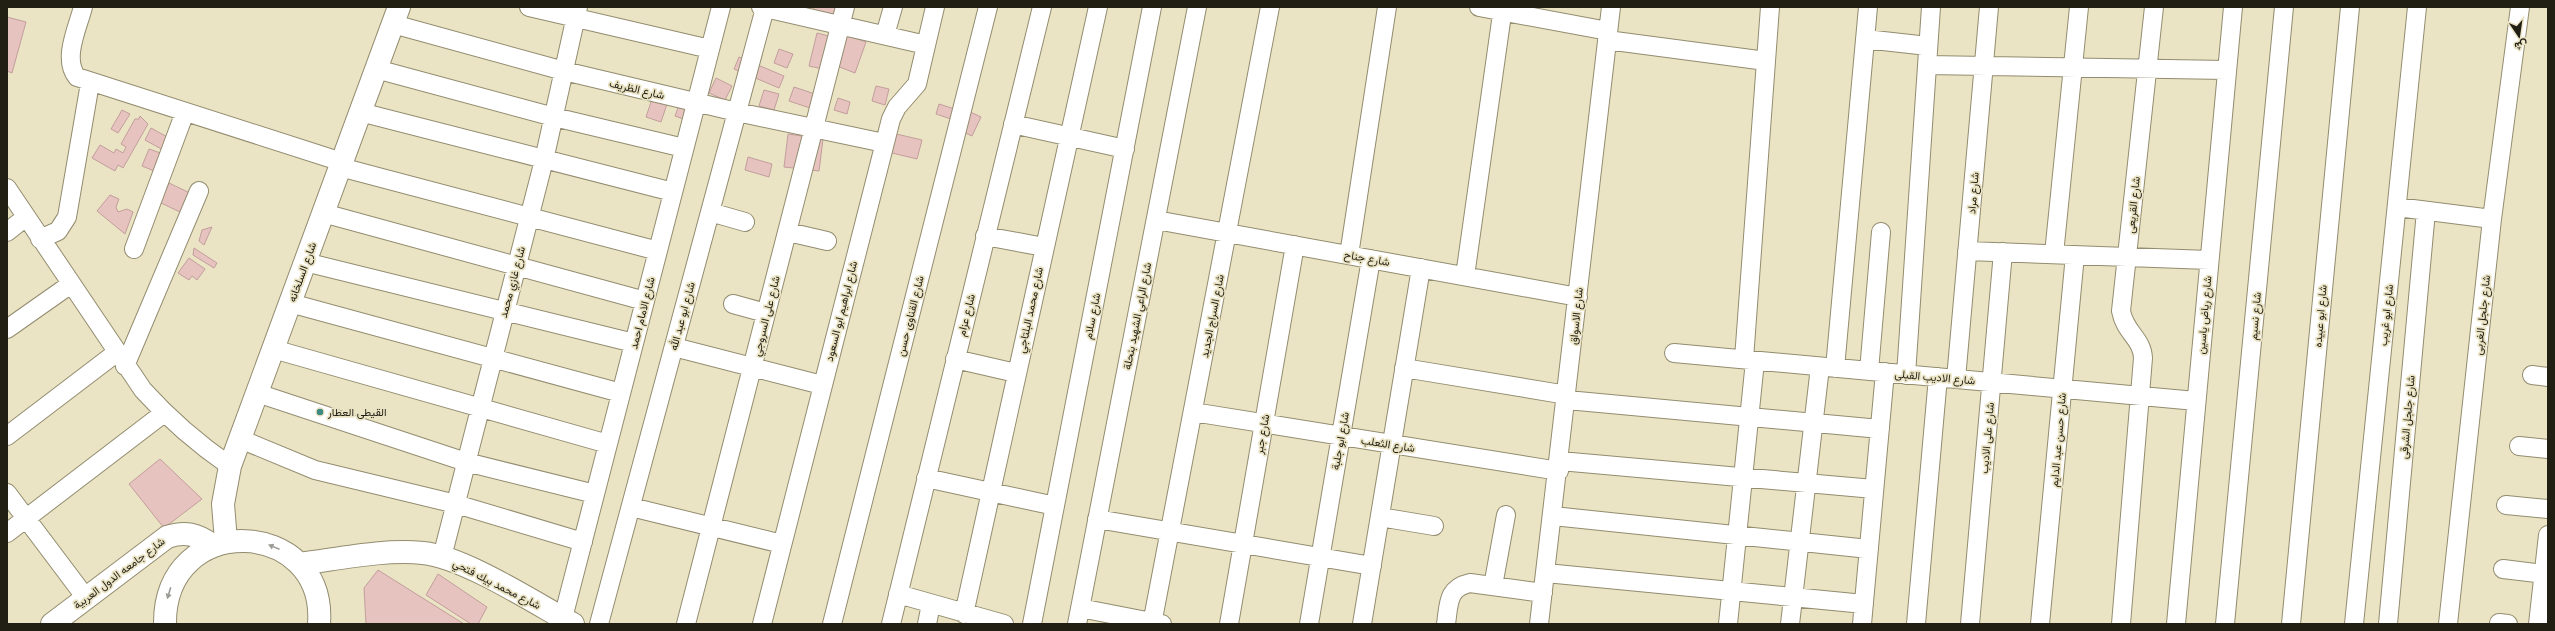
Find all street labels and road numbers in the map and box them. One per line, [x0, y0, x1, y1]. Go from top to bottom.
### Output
street label: شارع الظريف [608, 76, 666, 103]
street label: شارع مراد [1964, 171, 1983, 215]
street label: شارع القريعى [2123, 176, 2144, 234]
street label: شارع السلخانه [285, 240, 320, 304]
street label: شارع غازي محمد [496, 244, 531, 320]
street label: شارع جناح [1343, 247, 1391, 270]
street label: شارع ابراهيم ابو السعود [822, 259, 861, 363]
street label: شارع الراعي الشهيد بنحلة [1120, 261, 1157, 371]
street label: شارع محمد البلتاجي [1014, 265, 1049, 355]
street label: شارع السراج الجديد [1197, 273, 1228, 359]
street label: شارع على السروجي [749, 274, 786, 358]
street label: شارع القناوى حسن [893, 274, 928, 358]
street label: شارع جلجل الغربى [2471, 274, 2494, 356]
street label: شارع الامام احمد [626, 275, 659, 351]
street label: شارع رياض ياسين [2194, 275, 2215, 355]
street label: شارع ابو عبد الله [666, 280, 699, 352]
street label: شارع ابو غريب [2376, 283, 2397, 347]
street label: شارع ابو عبيده [2310, 284, 2331, 348]
street label: شارع الاسواق [1566, 286, 1587, 345]
street label: شارع سلام [1081, 291, 1104, 340]
street label: شارع نسيم [2246, 291, 2265, 341]
street label: شارع عزام [954, 292, 979, 338]
street label: شارع الاديب القبلى [1894, 366, 1976, 389]
street label: شارع جلجل الشرقى [2396, 374, 2419, 460]
street label: شارع حسن عبد الدايم [2047, 392, 2070, 488]
street label: شارع على الاديب [1977, 401, 1998, 474]
street label: شارع ابو جلبة [1328, 411, 1353, 471]
street label: شارع جبر [1251, 413, 1273, 456]
street label: شارع الثعلب [1360, 433, 1416, 456]
street label: شارع جامعه الدول العربية [70, 534, 168, 613]
street label: شارع محمد بيك فتحي [449, 556, 544, 615]

